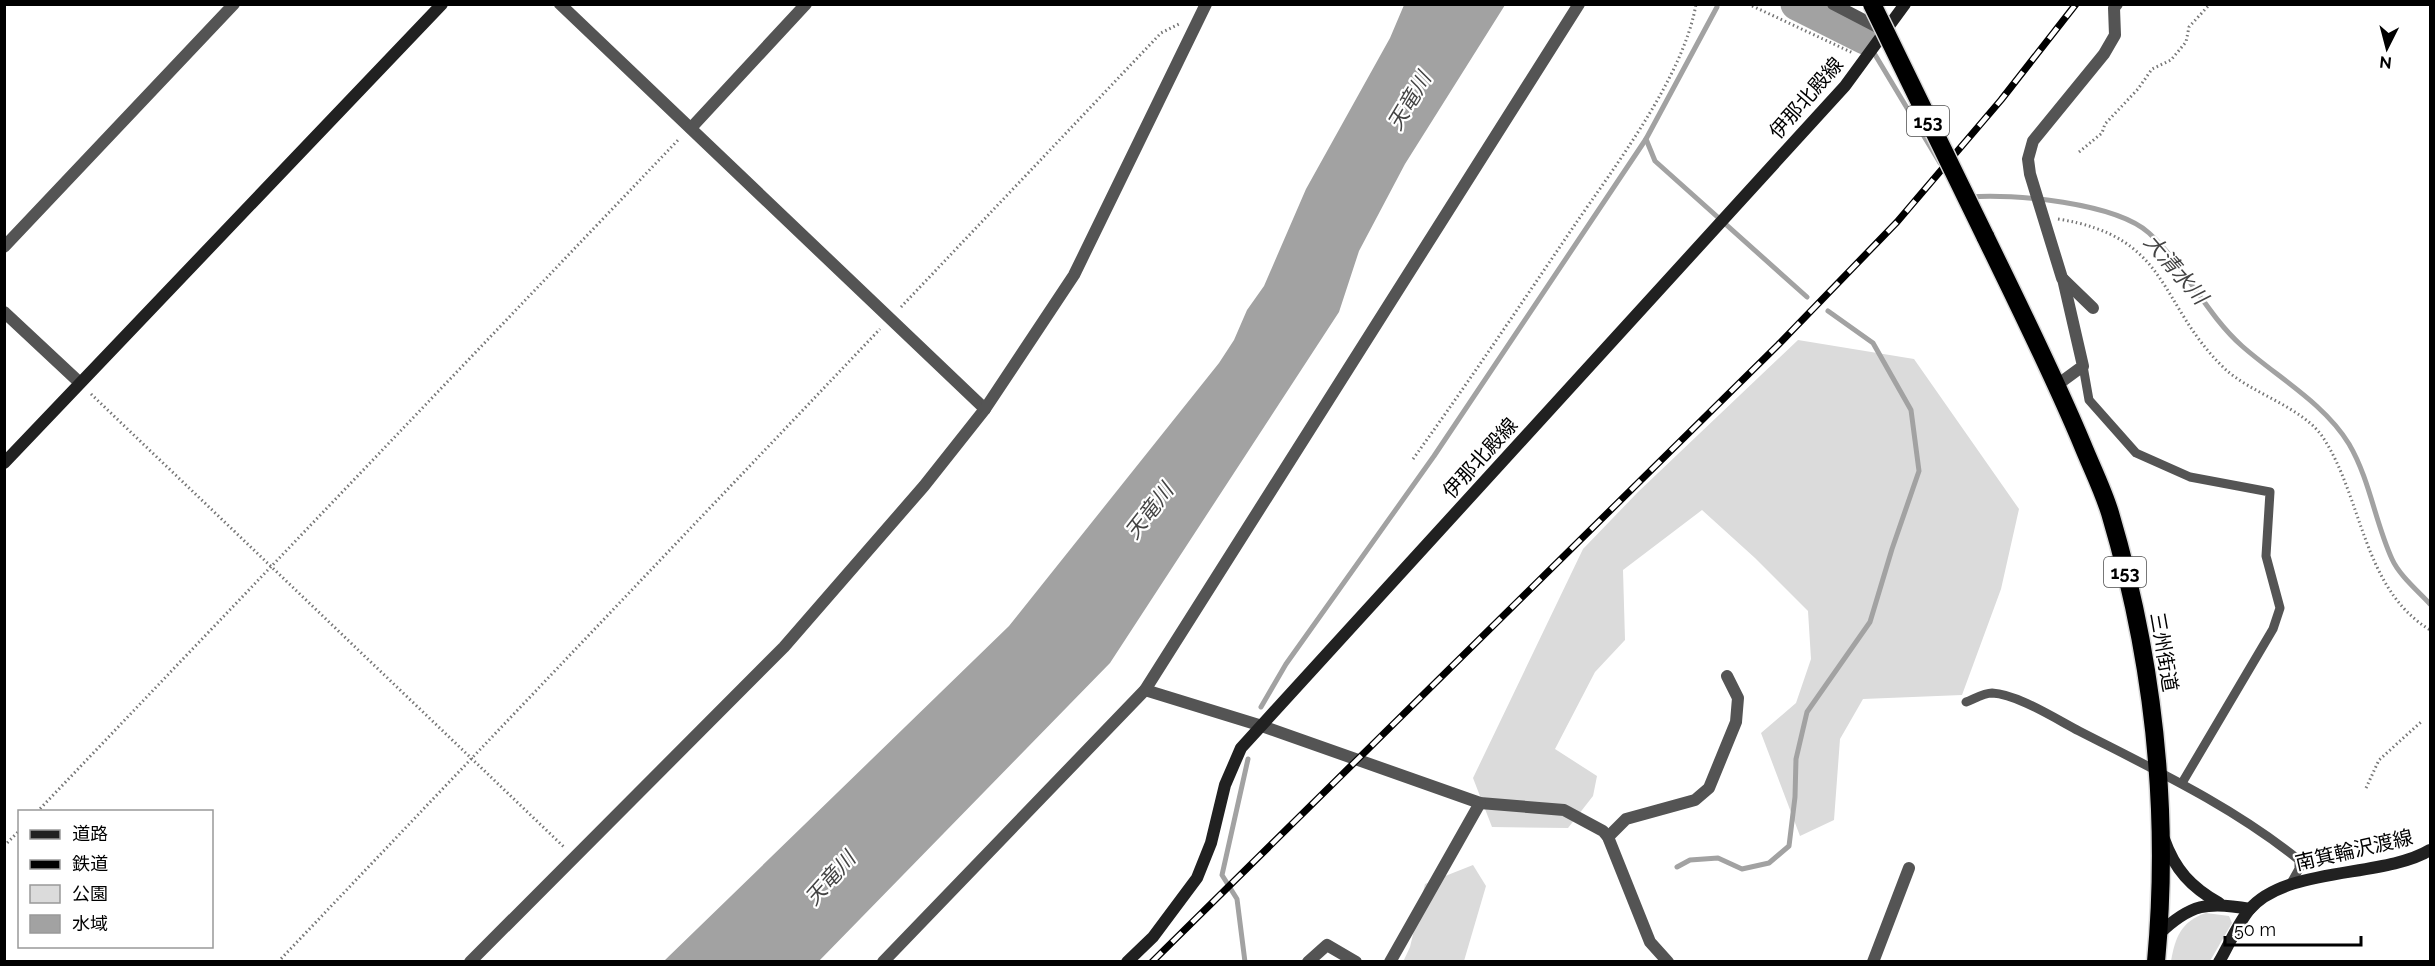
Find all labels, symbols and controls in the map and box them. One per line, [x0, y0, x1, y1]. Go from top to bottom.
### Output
north arrow [2357, 18, 2417, 78]
street label: 伊那北殿線 [1764, 52, 1848, 144]
text: N [2378, 52, 2393, 73]
water label: 天竜川 [1382, 66, 1437, 134]
road number: 153 [1907, 106, 1949, 136]
water label: 大清水川 [2139, 229, 2214, 310]
street label: 伊那北殿線 [1438, 413, 1522, 503]
water label: 天竜川 [1120, 477, 1179, 544]
road number: 153 [2104, 557, 2146, 587]
street label: 三州街道 [2145, 611, 2183, 693]
legend [18, 810, 213, 948]
text: 道路 [72, 823, 108, 844]
street label: 南箕輪沢渡線 [2293, 825, 2415, 875]
water label: 天竜川 [800, 845, 862, 910]
text: 鉄道 [72, 853, 108, 874]
text: 公園 [72, 883, 108, 904]
scale bar [2225, 909, 2362, 947]
text: 水域 [72, 913, 108, 934]
text: 50 m [2234, 919, 2276, 940]

